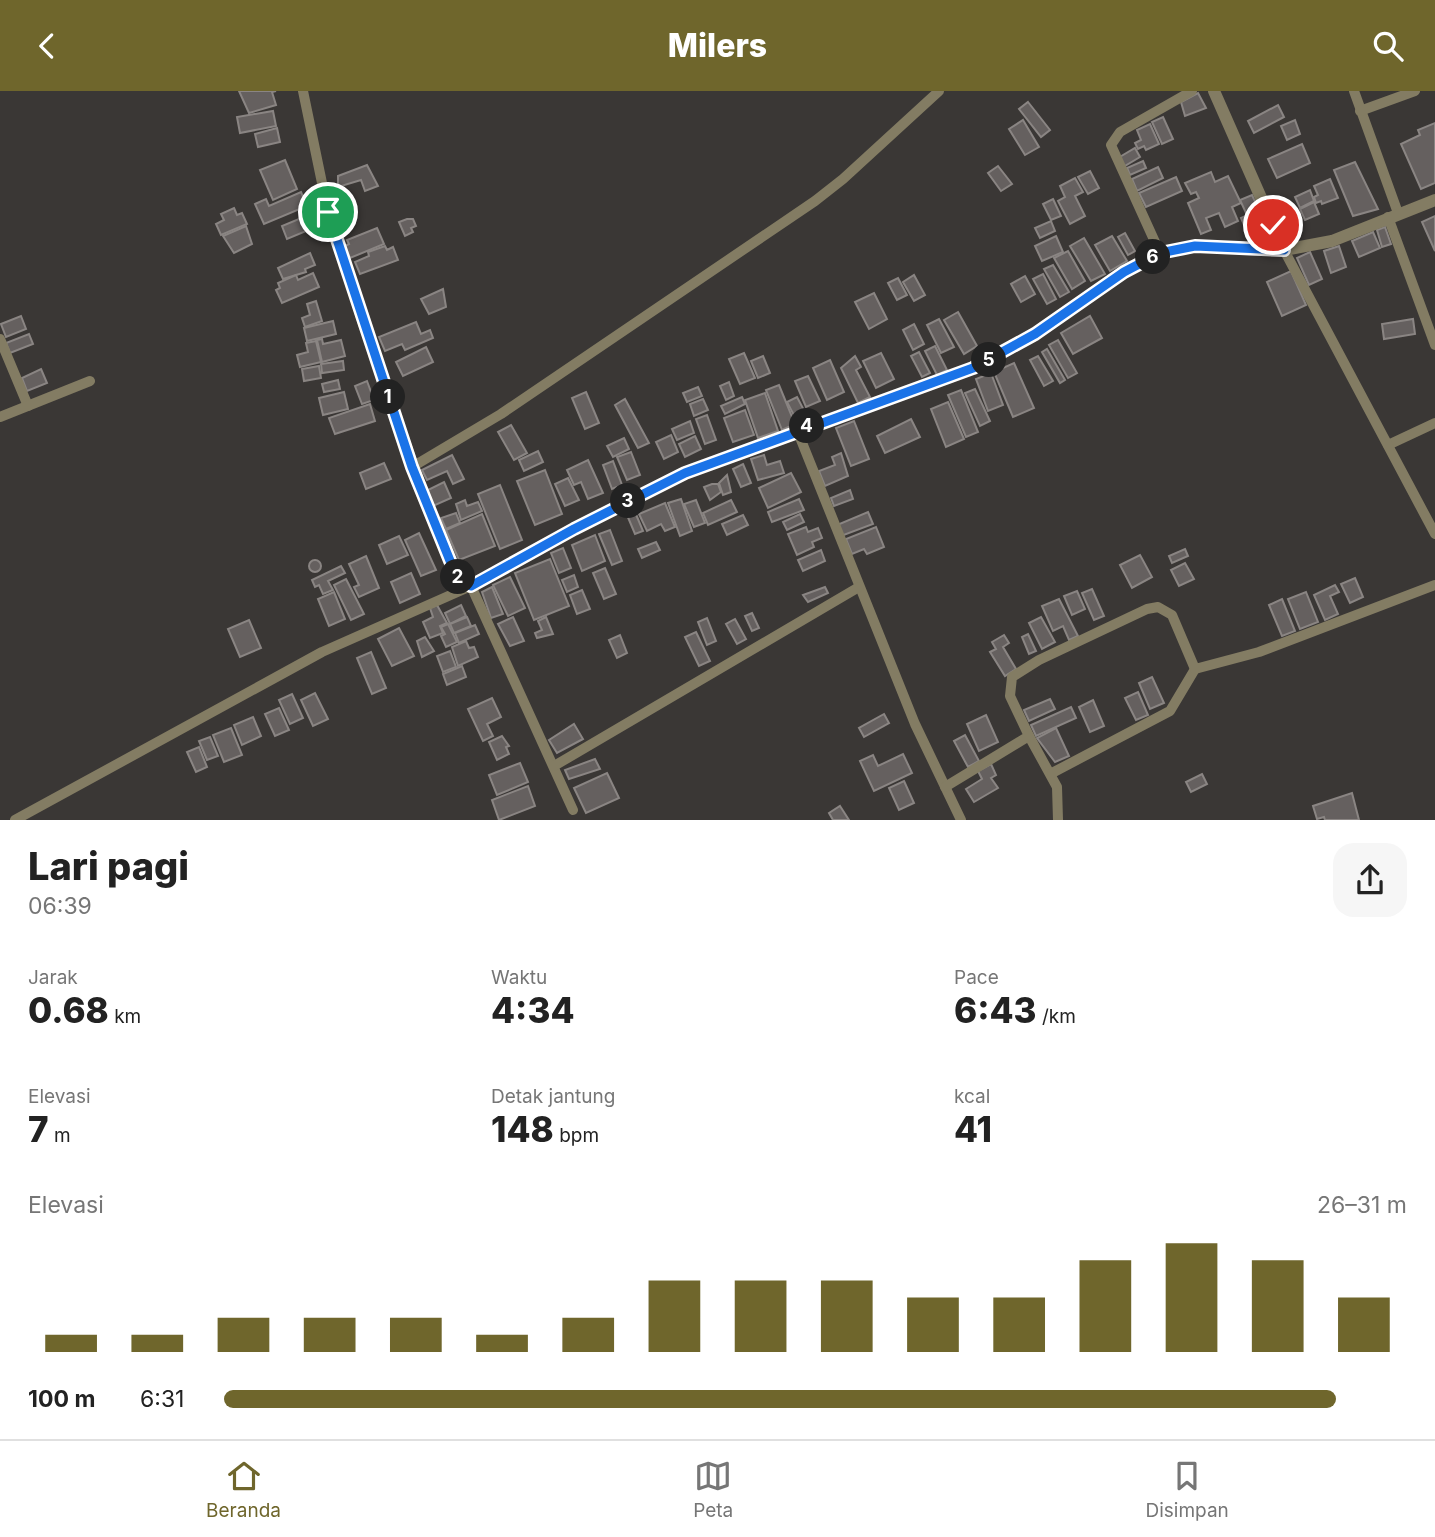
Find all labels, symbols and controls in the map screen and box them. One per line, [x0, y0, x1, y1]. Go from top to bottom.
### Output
text: Milers [668, 26, 767, 65]
icon: back [28, 27, 66, 65]
icon: search [1369, 27, 1407, 65]
pin [298, 182, 358, 242]
icon: arrive [309, 193, 347, 231]
pin [1243, 195, 1303, 255]
icon: check [1254, 206, 1292, 244]
pin: 6 [1136, 239, 1170, 275]
text: 6 [1146, 245, 1159, 268]
pin: 5 [972, 343, 1006, 377]
text: 5 [982, 348, 995, 371]
pin: 1 [370, 379, 406, 415]
text: 1 [383, 385, 392, 408]
pin: 4 [790, 409, 824, 443]
text: 4 [800, 414, 813, 437]
pin: 3 [610, 483, 646, 519]
text: 3 [621, 489, 634, 512]
pin: 2 [440, 559, 476, 595]
text: 2 [452, 565, 463, 588]
text: Lari pagi [28, 843, 189, 889]
button: share [1333, 843, 1407, 917]
text: 06:39 [28, 892, 92, 920]
text: Jarak [28, 966, 78, 989]
text: Waktu [491, 966, 547, 989]
text: Pace [954, 966, 999, 989]
text: 0.68 [28, 989, 109, 1031]
text: 4:34 [491, 989, 575, 1031]
text: 6:43 [954, 989, 1037, 1031]
text: km [109, 1005, 141, 1028]
text: /km [1037, 1005, 1076, 1028]
text: Elevasi [28, 1085, 91, 1108]
text: Detak jantung [491, 1085, 615, 1108]
text: kcal [954, 1085, 990, 1108]
text: 7 [28, 1108, 49, 1150]
text: 148 [491, 1108, 554, 1150]
text: 41 [954, 1108, 992, 1150]
text: m [49, 1124, 71, 1147]
text: bpm [554, 1124, 599, 1147]
text: Elevasi [28, 1191, 104, 1219]
text: 26–31 m [1317, 1191, 1407, 1219]
text: 100 m [28, 1385, 95, 1413]
text: 6:31 [140, 1385, 184, 1413]
tab: Beranda [206, 1457, 281, 1522]
tab: Peta [693, 1457, 733, 1522]
tab: Disimpan [1146, 1457, 1229, 1522]

